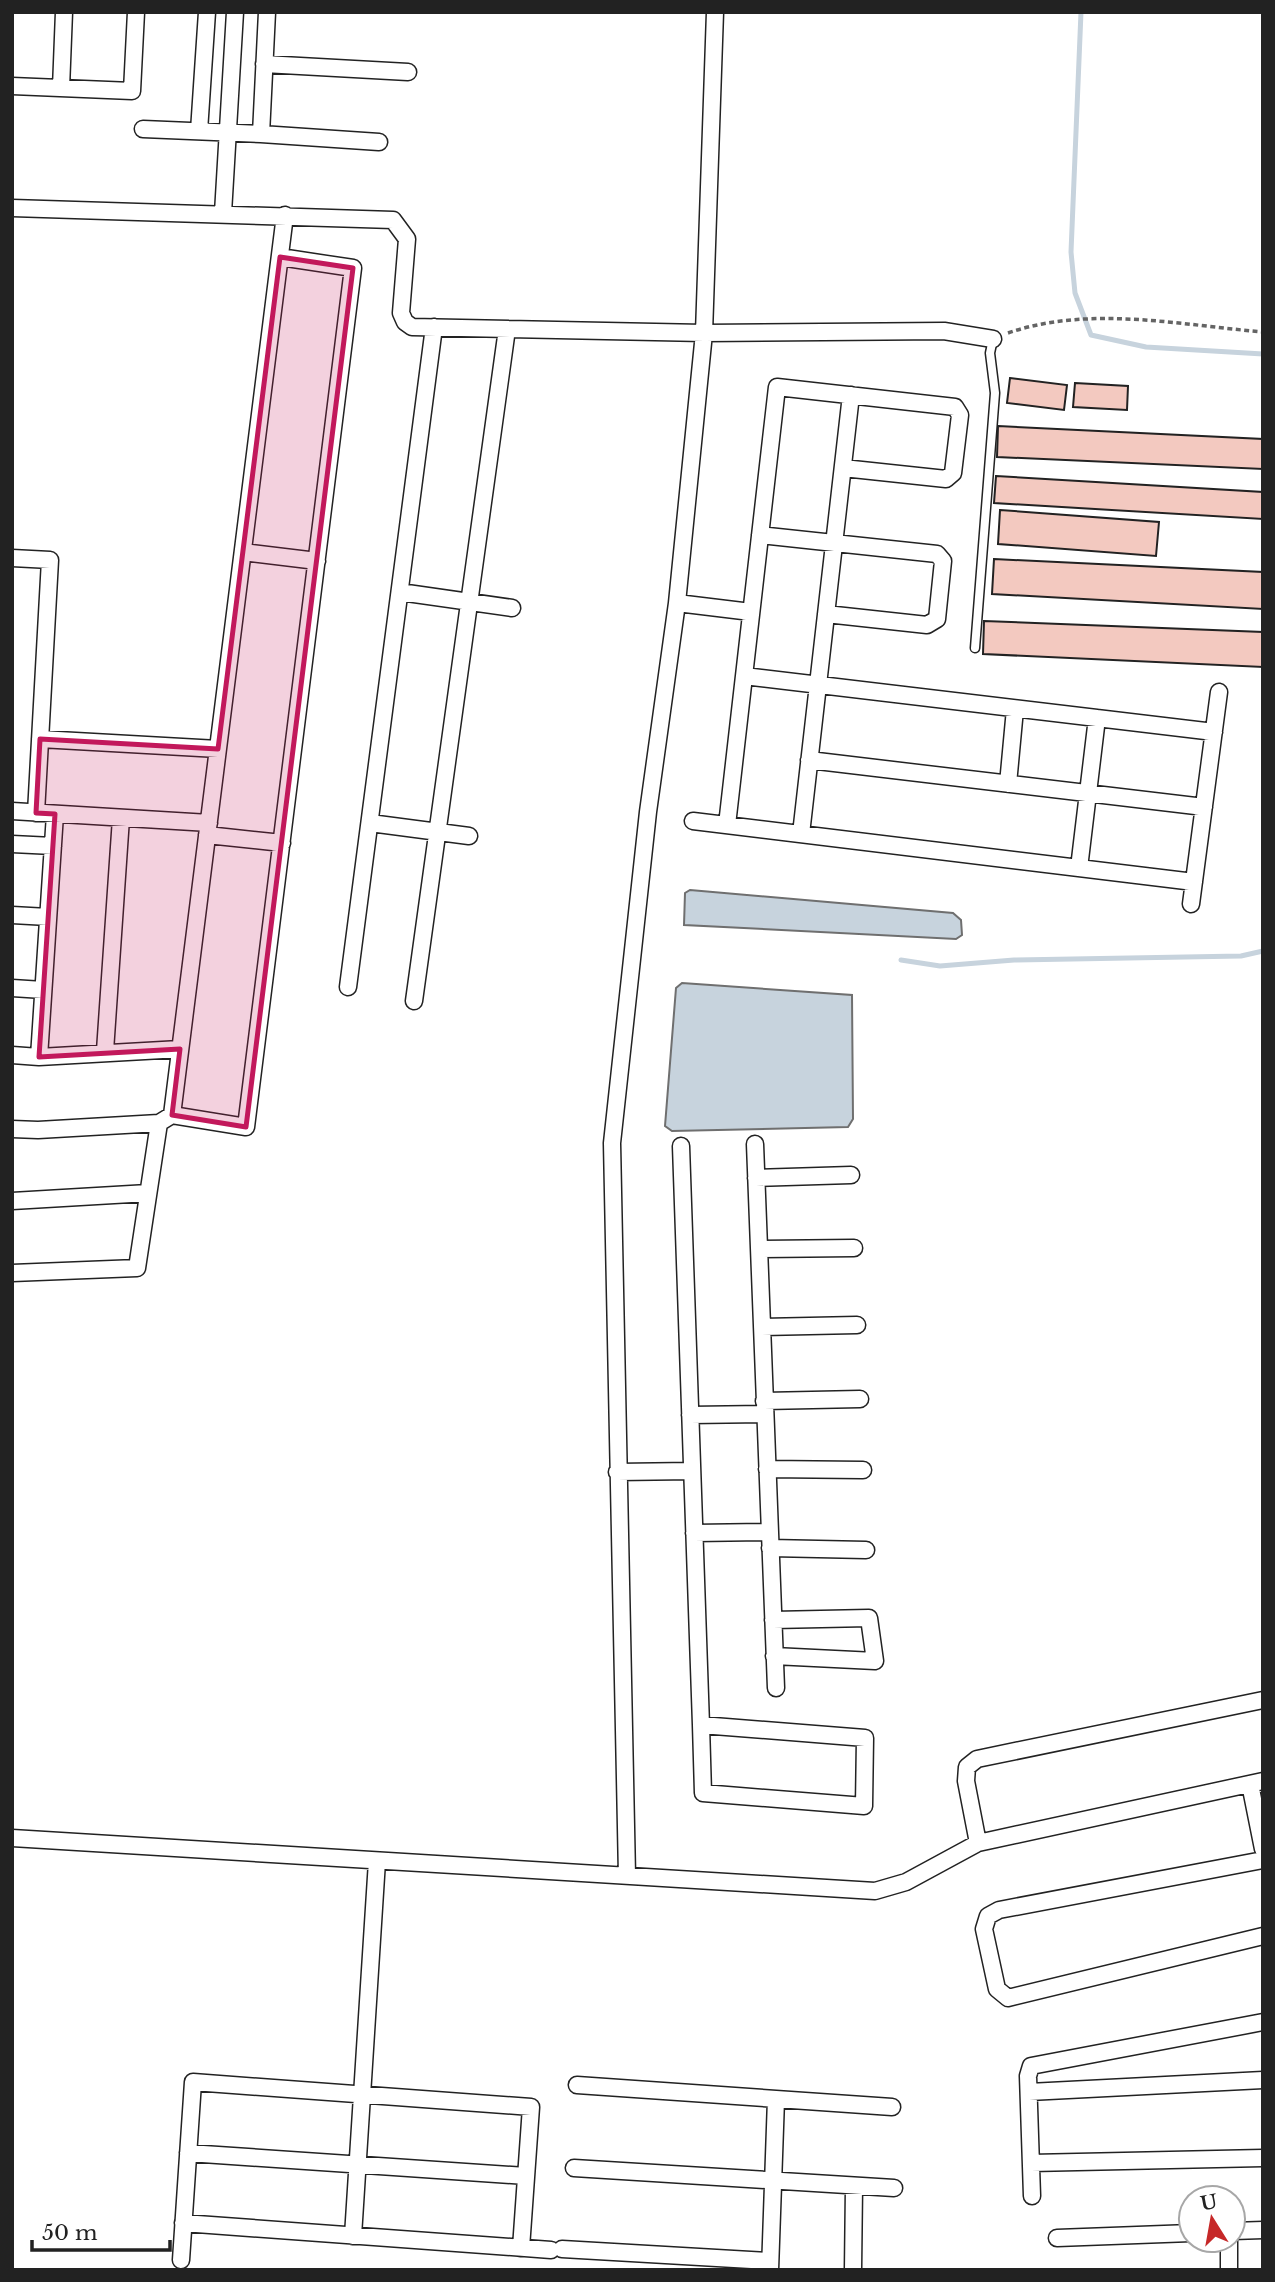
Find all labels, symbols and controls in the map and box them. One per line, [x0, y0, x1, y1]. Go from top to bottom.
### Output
north arrow [1177, 2184, 1247, 2254]
text: U [1198, 2190, 1220, 2216]
scale bar [32, 2208, 170, 2252]
text: 50 m [42, 2220, 98, 2246]

